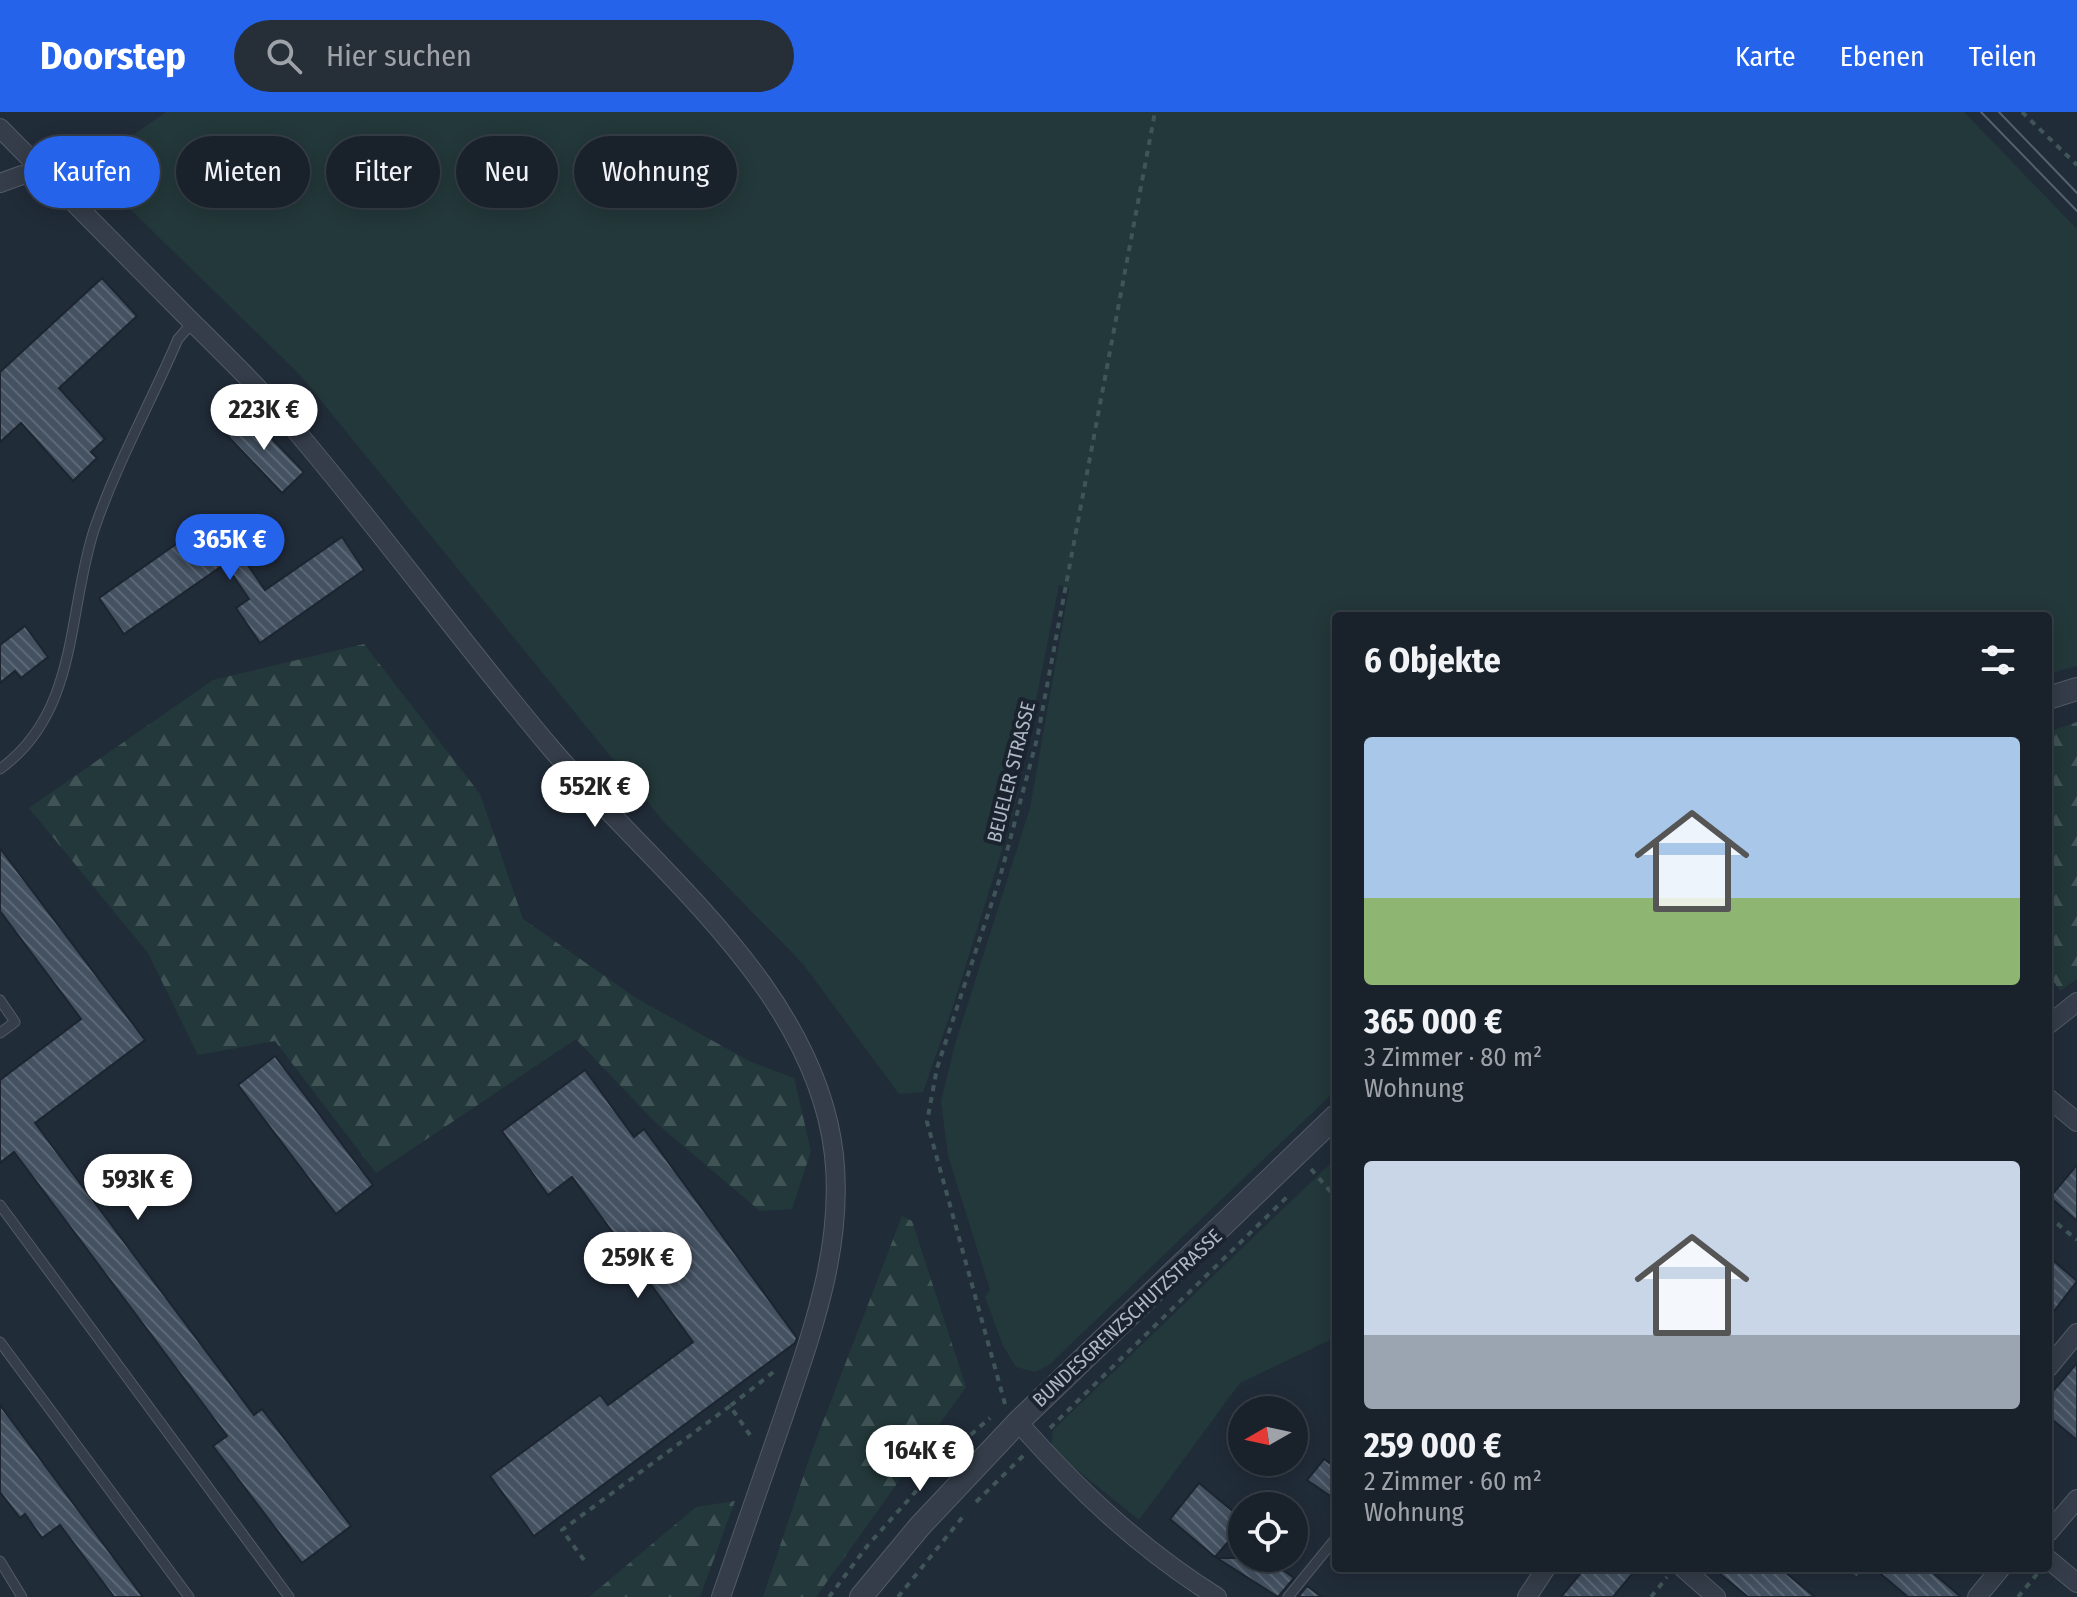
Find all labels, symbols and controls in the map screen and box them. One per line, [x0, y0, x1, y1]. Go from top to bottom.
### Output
search box [234, 20, 794, 92]
text: Doorstep [40, 33, 186, 79]
icon: search [262, 34, 306, 78]
text: Hier suchen [326, 38, 472, 74]
text: Karte [1735, 40, 1796, 73]
text: Ebenen [1840, 40, 1925, 73]
text: Teilen [1969, 40, 2037, 73]
chip: Kaufen [24, 136, 160, 208]
chip: Mieten [176, 136, 310, 208]
chip: Filter [326, 136, 440, 208]
chip: Neu [456, 136, 558, 208]
chip: Wohnung [574, 136, 737, 208]
pin: 223K € [199, 384, 329, 452]
text: 223K € [229, 394, 299, 425]
pin: 365K € [165, 514, 295, 582]
text: 365K € [194, 524, 266, 555]
icon: filters [1976, 638, 2020, 682]
text: 6 Objekte [1364, 640, 1501, 681]
street label: BEUELER STRASSE [982, 699, 1040, 845]
pin: 552K € [530, 761, 660, 829]
text: 552K € [559, 771, 631, 802]
icon: home [1620, 789, 1764, 933]
text: 365 000 € [1364, 1001, 1502, 1042]
text: 3 Zimmer · 80 m² [1364, 1042, 1542, 1073]
text: Wohnung [1364, 1073, 1464, 1104]
pin: 593K € [73, 1154, 203, 1222]
text: 593K € [102, 1164, 174, 1195]
icon: home [1620, 1213, 1764, 1357]
street label: BUNDESGRENZSCHUTZSTRASSE [1027, 1224, 1227, 1412]
pin: 259K € [573, 1232, 703, 1300]
text: 259K € [602, 1242, 674, 1273]
north arrow [1228, 1396, 1308, 1476]
map controls [1228, 1396, 1308, 1572]
pin: 164K € [855, 1425, 985, 1493]
text: 259 000 € [1364, 1425, 1502, 1466]
text: 164K € [884, 1435, 956, 1466]
text: 2 Zimmer · 60 m² [1364, 1466, 1542, 1497]
button: locate [1228, 1492, 1308, 1572]
text: Wohnung [1364, 1497, 1464, 1528]

